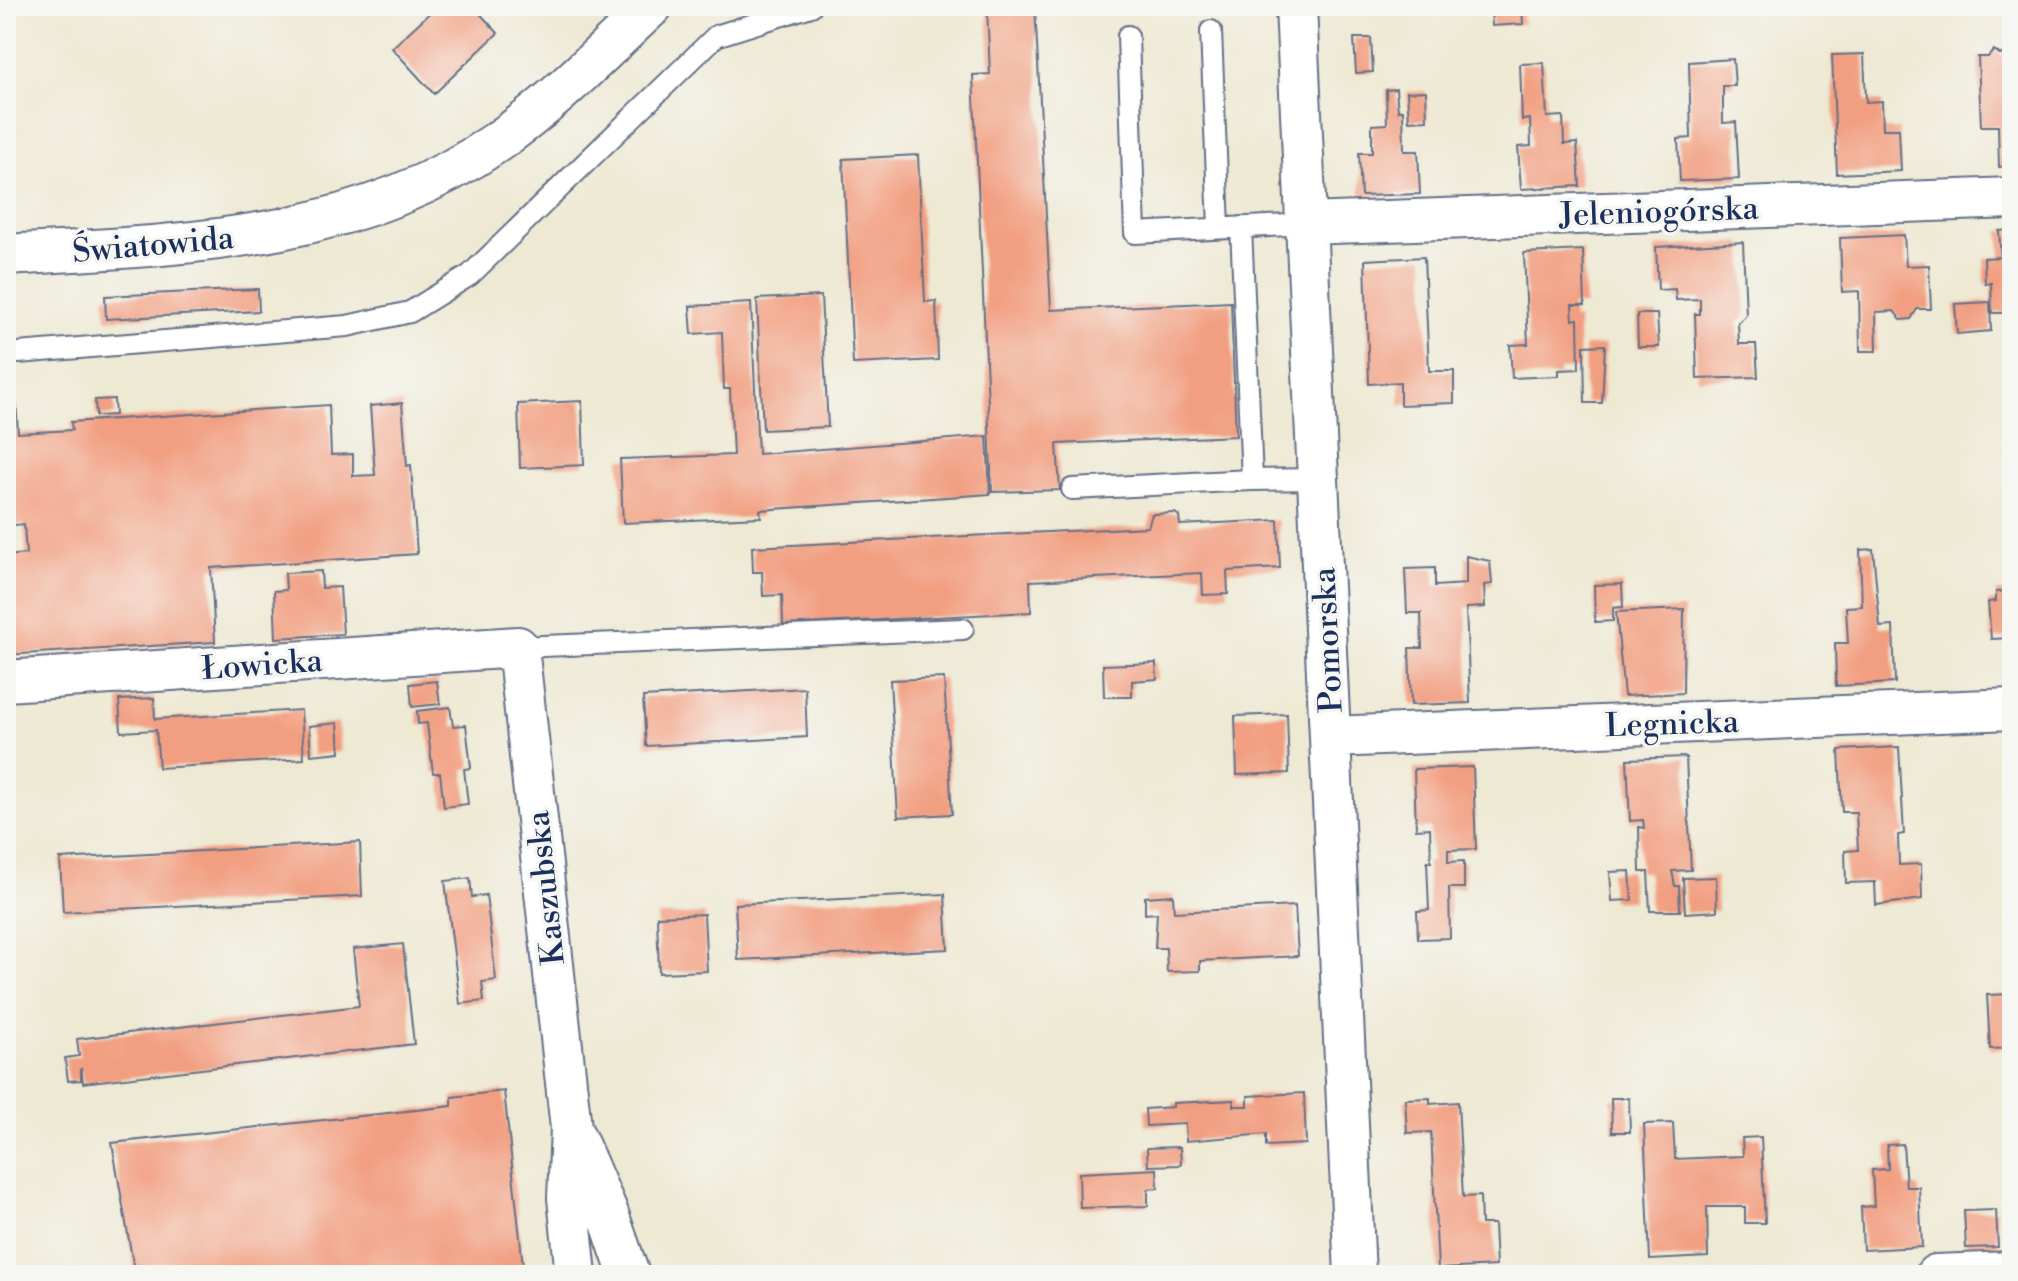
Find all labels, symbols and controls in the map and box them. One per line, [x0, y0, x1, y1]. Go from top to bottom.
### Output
street label: Jeleniogórska [1558, 189, 1760, 236]
street label: Światowida [70, 216, 236, 272]
street label: Pomorska [1304, 565, 1352, 714]
street label: Łowicka [200, 641, 325, 689]
street label: Legnicka [1605, 702, 1740, 746]
street label: Kaszubska [518, 808, 574, 967]

